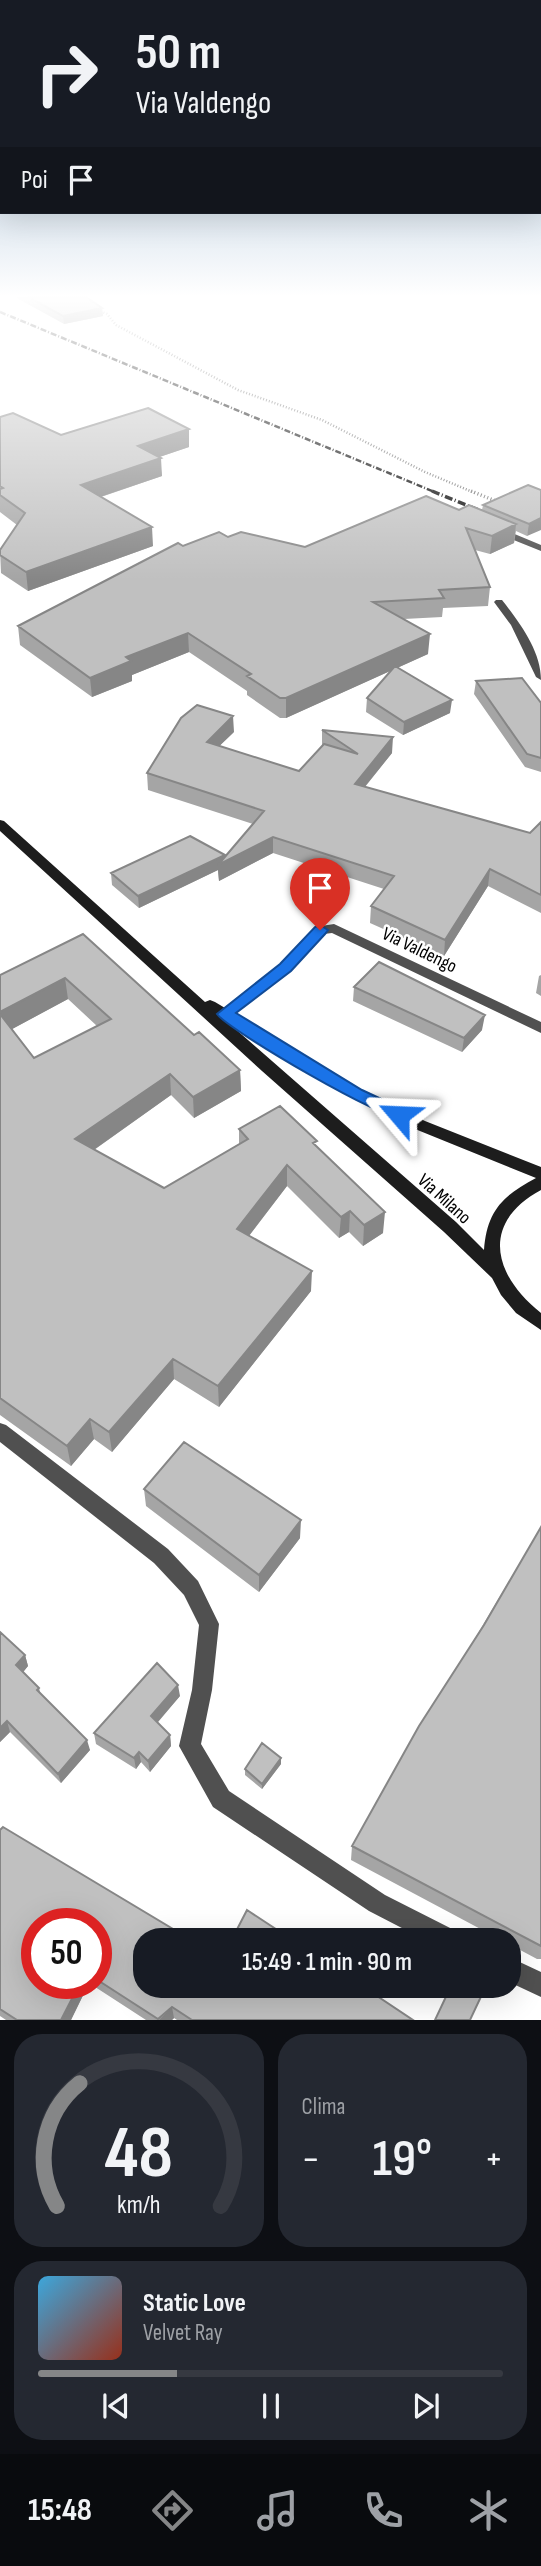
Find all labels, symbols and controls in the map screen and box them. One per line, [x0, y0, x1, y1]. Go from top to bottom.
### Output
text: 50 m [136, 24, 221, 83]
icon: right [21, 28, 112, 119]
text: Via Valdengo [136, 84, 271, 123]
icon: arrive [62, 161, 100, 199]
text: Poi [21, 165, 48, 196]
pin [290, 858, 350, 930]
icon: arrive [301, 869, 339, 907]
street label: Via Valdengo [378, 922, 460, 978]
position arrow [362, 1078, 436, 1152]
street label: Via Milano [412, 1169, 476, 1229]
speed limit sign: 50 [21, 1908, 112, 1999]
text: 15:49 · 1 min · 90 m [242, 1947, 412, 1978]
text: Clima [302, 2093, 345, 2121]
text: 48 [105, 2111, 173, 2199]
text: 19° [373, 2128, 432, 2191]
text: − [302, 2137, 320, 2182]
text: + [484, 2137, 503, 2182]
text: km/h [117, 2190, 160, 2221]
text: Static Love [143, 2288, 246, 2319]
text: Velvet Ray [143, 2319, 223, 2347]
icon: previous [97, 2387, 135, 2425]
icon: pause [252, 2387, 290, 2425]
icon: next [407, 2387, 445, 2425]
icon: directions [148, 2486, 197, 2535]
icon: music [253, 2486, 302, 2535]
icon: phone [359, 2486, 408, 2535]
icon: climate [464, 2486, 513, 2535]
text: 15:48 [28, 2491, 92, 2530]

